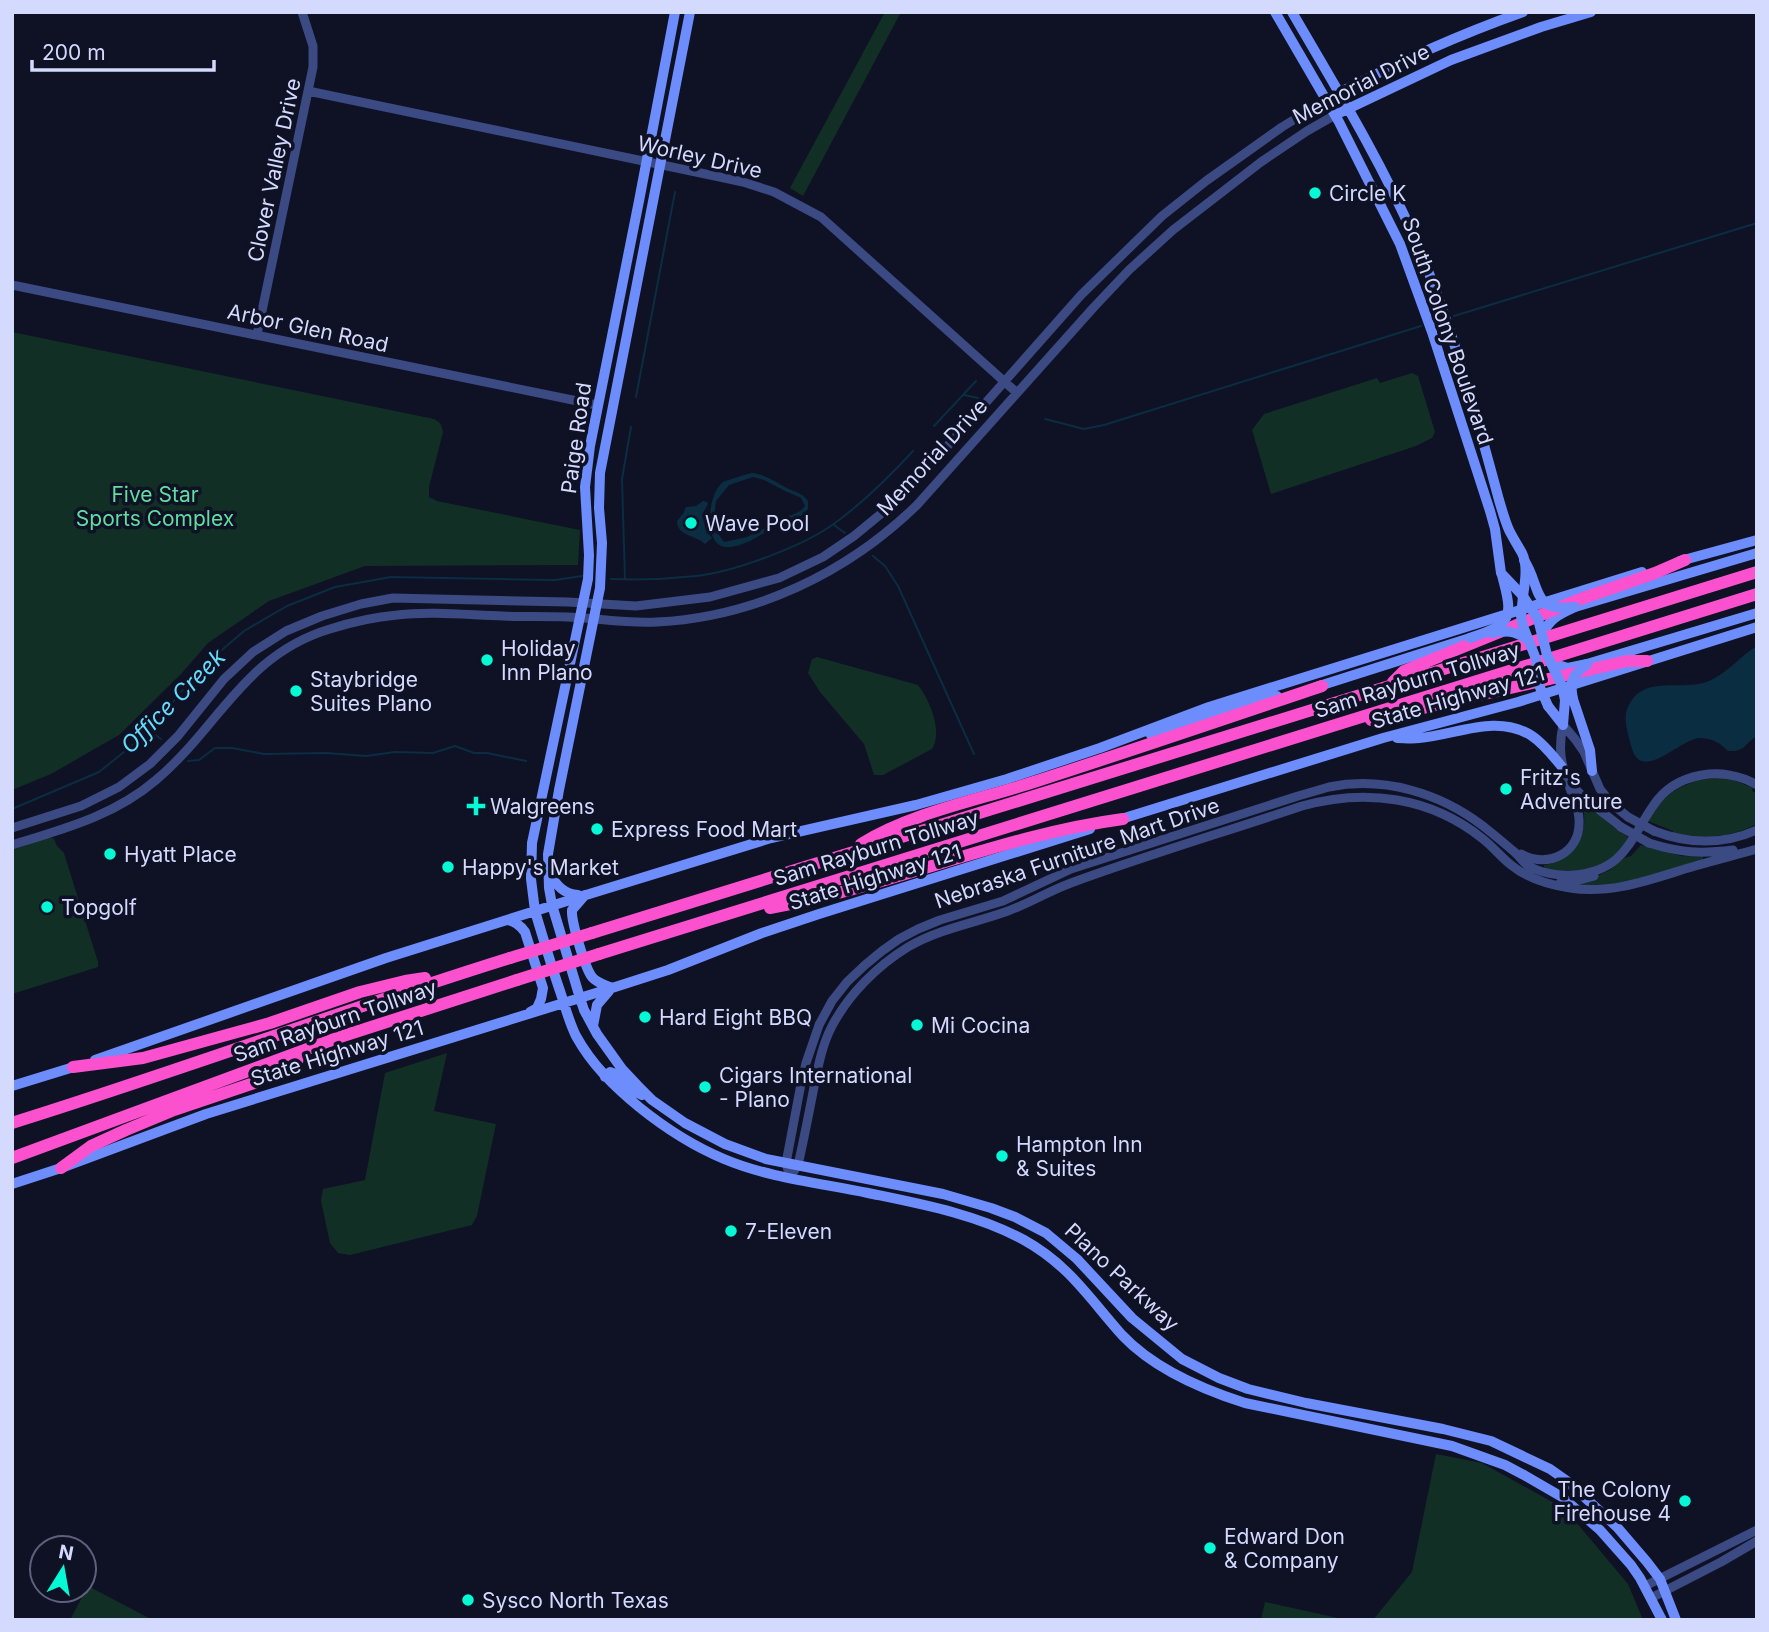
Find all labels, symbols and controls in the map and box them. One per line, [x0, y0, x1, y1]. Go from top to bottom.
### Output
scale bar [32, 28, 214, 72]
street label: Memorial Drive [1288, 39, 1434, 129]
text: 200 m [42, 40, 106, 65]
street label: Clover Valley Drive [242, 76, 306, 264]
street label: Worley Drive [635, 131, 765, 183]
place label: Circle K [1329, 181, 1406, 206]
marker: Circle K [1307, 185, 1323, 201]
street label: South Colony Boulevard [1397, 214, 1499, 448]
street label: Arbor Glen Road [225, 299, 391, 357]
street label: Paige Road [556, 381, 596, 495]
street label: Memorial Drive [872, 393, 992, 521]
park label: Five Star Sports Complex [76, 482, 234, 531]
place label: Wave Pool [705, 511, 809, 536]
marker: Wave Pool [683, 515, 699, 531]
place label: Holiday Inn Plano [501, 636, 593, 685]
street label: Sam Rayburn Tollway [1311, 637, 1523, 723]
water label: Office Creek [115, 643, 231, 759]
marker: Holiday Inn Plano [479, 652, 495, 668]
street label: State Highway 121 [1368, 660, 1548, 734]
place label: Staybridge Suites Plano [310, 667, 432, 716]
marker: Staybridge Suites Plano [288, 683, 304, 699]
place label: Fritz's Adventure [1520, 765, 1623, 814]
marker: Fritz's Adventure [1498, 781, 1514, 797]
street label: Nebraska Furniture Mart Drive [931, 792, 1223, 914]
place label: Walgreens [490, 794, 595, 819]
marker: Walgreens [468, 798, 484, 814]
street label: Sam Rayburn Tollway [770, 805, 982, 891]
place label: Express Food Mart [611, 817, 797, 842]
marker: Express Food Mart [589, 821, 605, 837]
street label: State Highway 121 [786, 839, 964, 915]
place label: Hyatt Place [124, 842, 237, 867]
marker: Hyatt Place [102, 846, 118, 862]
place label: Happy's Market [462, 855, 619, 880]
marker: Happy's Market [440, 859, 456, 875]
place label: Topgolf [61, 895, 137, 920]
marker: Topgolf [39, 899, 55, 915]
street label: Sam Rayburn Tollway [230, 974, 440, 1068]
place label: Hard Eight BBQ [659, 1005, 812, 1030]
marker: Hard Eight BBQ [637, 1009, 653, 1025]
place label: Mi Cocina [931, 1013, 1030, 1038]
street label: State Highway 121 [248, 1015, 426, 1091]
marker: Mi Cocina [909, 1017, 925, 1033]
place label: Cigars International - Plano [719, 1063, 912, 1112]
marker: Cigars International - Plano [697, 1079, 713, 1095]
place label: Hampton Inn & Suites [1016, 1132, 1143, 1181]
marker: Hampton Inn & Suites [994, 1148, 1010, 1164]
street label: Plano Parkway [1060, 1218, 1184, 1336]
place label: 7-Eleven [745, 1219, 832, 1244]
marker: 7-Eleven [723, 1223, 739, 1239]
place label: The Colony Firehouse 4 [1553, 1477, 1671, 1526]
marker: The Colony Firehouse 4 [1677, 1493, 1693, 1509]
place label: Edward Don & Company [1224, 1524, 1345, 1573]
north arrow [28, 1534, 98, 1604]
text: N [57, 1540, 75, 1565]
marker: Edward Don & Company [1202, 1540, 1218, 1556]
place label: Sysco North Texas [482, 1588, 669, 1613]
marker: Sysco North Texas [460, 1592, 476, 1608]

